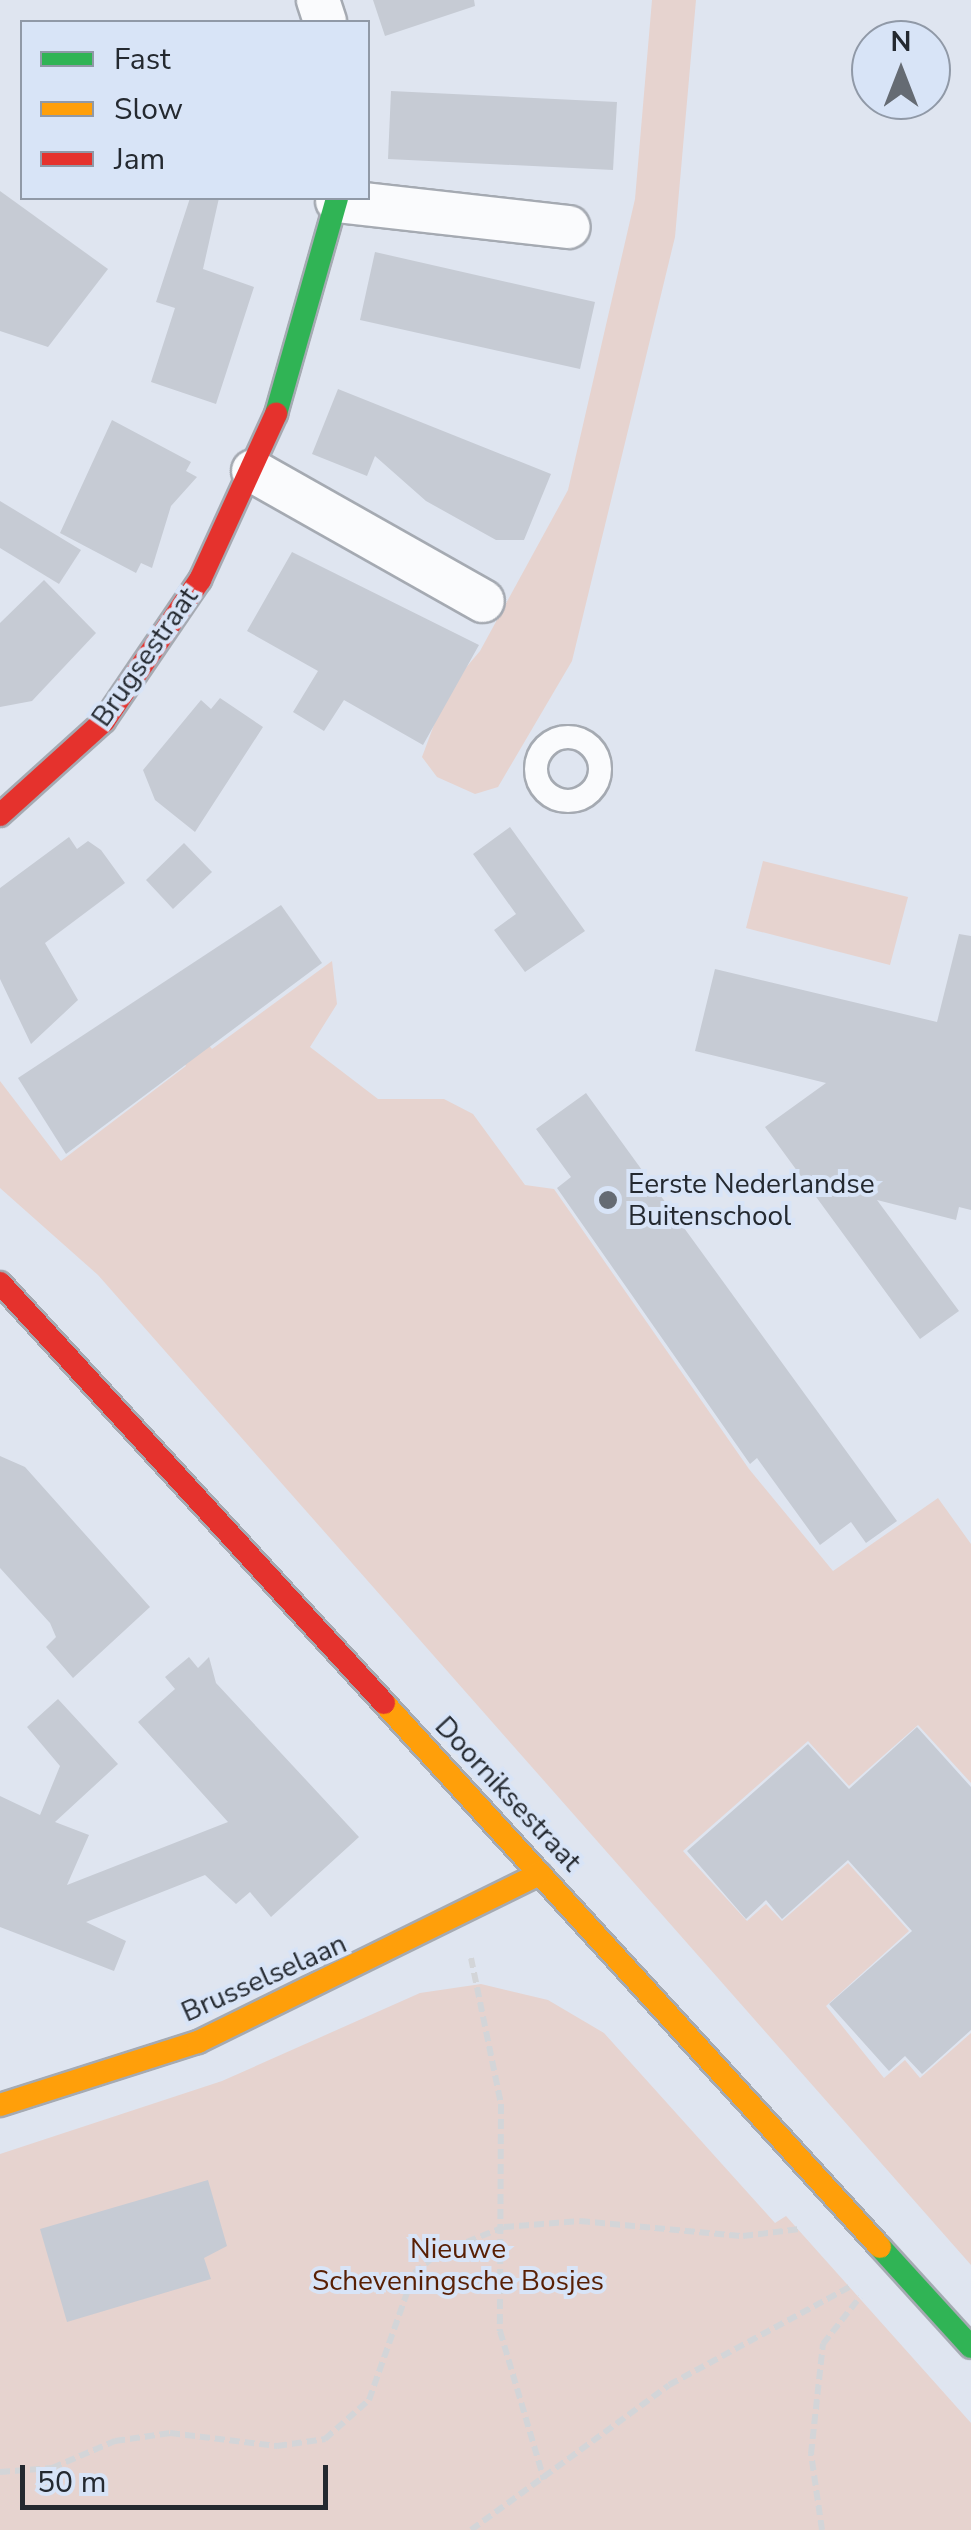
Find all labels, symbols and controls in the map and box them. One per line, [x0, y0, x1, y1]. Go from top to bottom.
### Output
legend [20, 20, 370, 200]
north arrow [851, 20, 951, 120]
text: N [891, 23, 911, 61]
text: Fast [114, 39, 171, 80]
text: Slow [114, 89, 183, 130]
text: Jam [114, 139, 165, 180]
street label: Brugsestraat [85, 581, 205, 733]
place label: Eerste Nederlandse Buitenschool [628, 1167, 875, 1233]
marker: Eerste Nederlandse Buitenschool [597, 1189, 619, 1211]
street label: Doorniksestraat [428, 1710, 588, 1878]
street label: Brusselselaan [176, 1927, 352, 2029]
park label: Nieuwe Scheveningsche Bosjes [312, 2232, 604, 2298]
scale bar [25, 2445, 332, 2507]
text: 50 m [37, 2462, 106, 2503]

